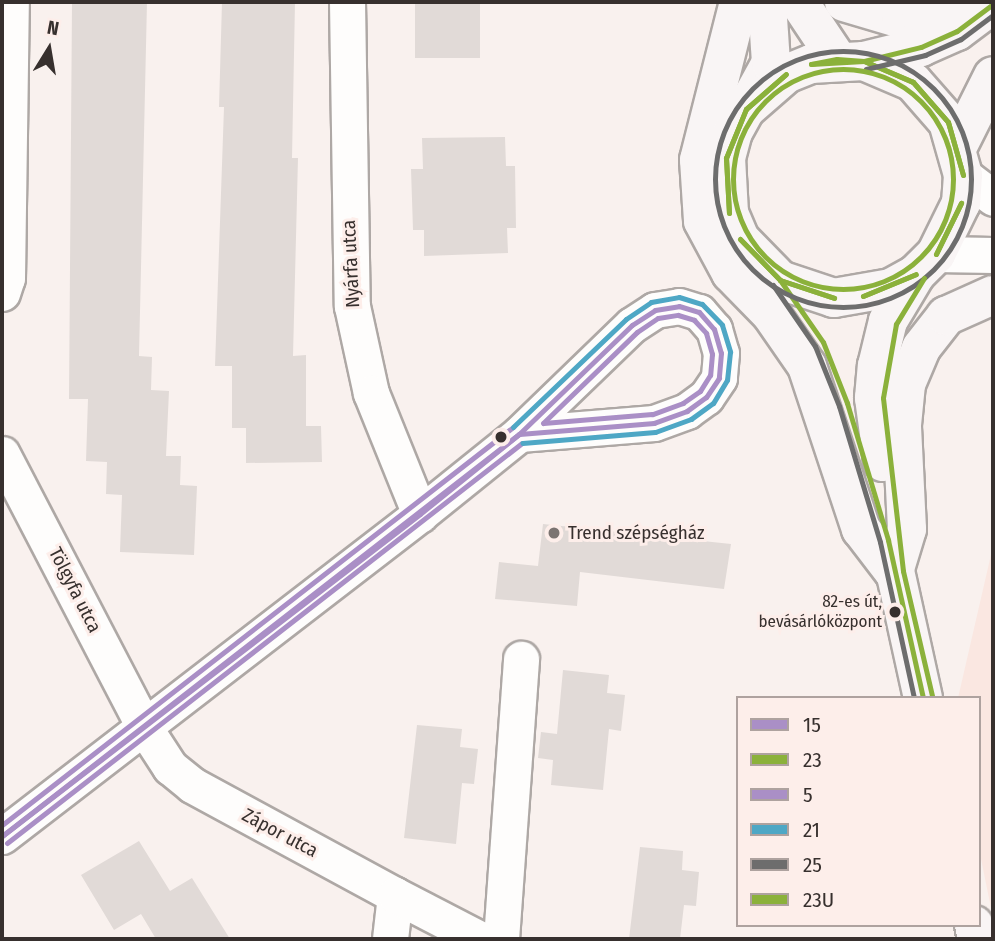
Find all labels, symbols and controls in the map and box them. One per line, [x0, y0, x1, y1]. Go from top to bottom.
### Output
north arrow [14, 14, 84, 84]
text: N [45, 16, 61, 40]
street label: Nyárfa utca [337, 219, 365, 309]
unlabelled marker [494, 430, 508, 444]
place label: Trend szépségház [568, 522, 705, 544]
marker: Trend szépségház [546, 525, 562, 541]
street label: Tölgyfa utca [44, 544, 106, 636]
place label: 82-es út, bevásárlóközpont [759, 592, 882, 632]
marker: 82-es út, bevásárlóközpont [888, 605, 902, 619]
legend [736, 696, 981, 927]
text: 15 [803, 712, 821, 738]
text: 23 [803, 747, 822, 773]
text: 5 [803, 782, 813, 808]
street label: Zápor utca [238, 804, 322, 862]
text: 21 [803, 817, 820, 843]
text: 25 [803, 852, 822, 878]
text: 23U [803, 887, 834, 913]

